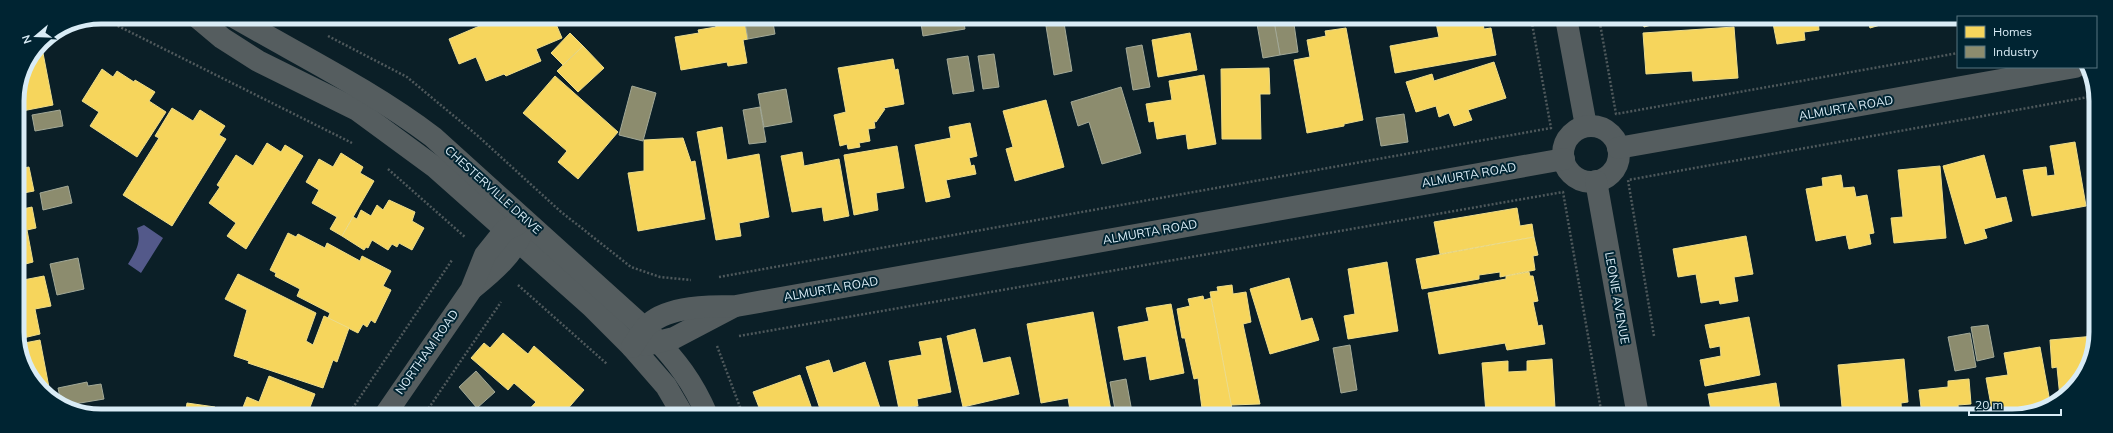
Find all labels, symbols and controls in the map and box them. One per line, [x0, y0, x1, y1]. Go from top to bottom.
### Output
north arrow [16, 16, 56, 56]
legend [1957, 16, 2097, 68]
text: Homes [1993, 24, 2032, 39]
text: N [19, 33, 35, 45]
text: Industry [1993, 44, 2039, 59]
street label: ALMURTA ROAD [1797, 92, 1894, 123]
street label: CHESTERVILLE DRIVE [442, 142, 545, 237]
street label: ALMURTA ROAD [1420, 159, 1517, 190]
street label: ALMURTA ROAD [1101, 216, 1198, 247]
street label: LEONIE AVENUE [1602, 251, 1633, 345]
street label: ALMURTA ROAD [782, 273, 879, 304]
street label: NORTHAM ROAD [392, 306, 461, 397]
scale bar [1969, 391, 2061, 417]
text: 20 m [1975, 397, 2003, 412]

